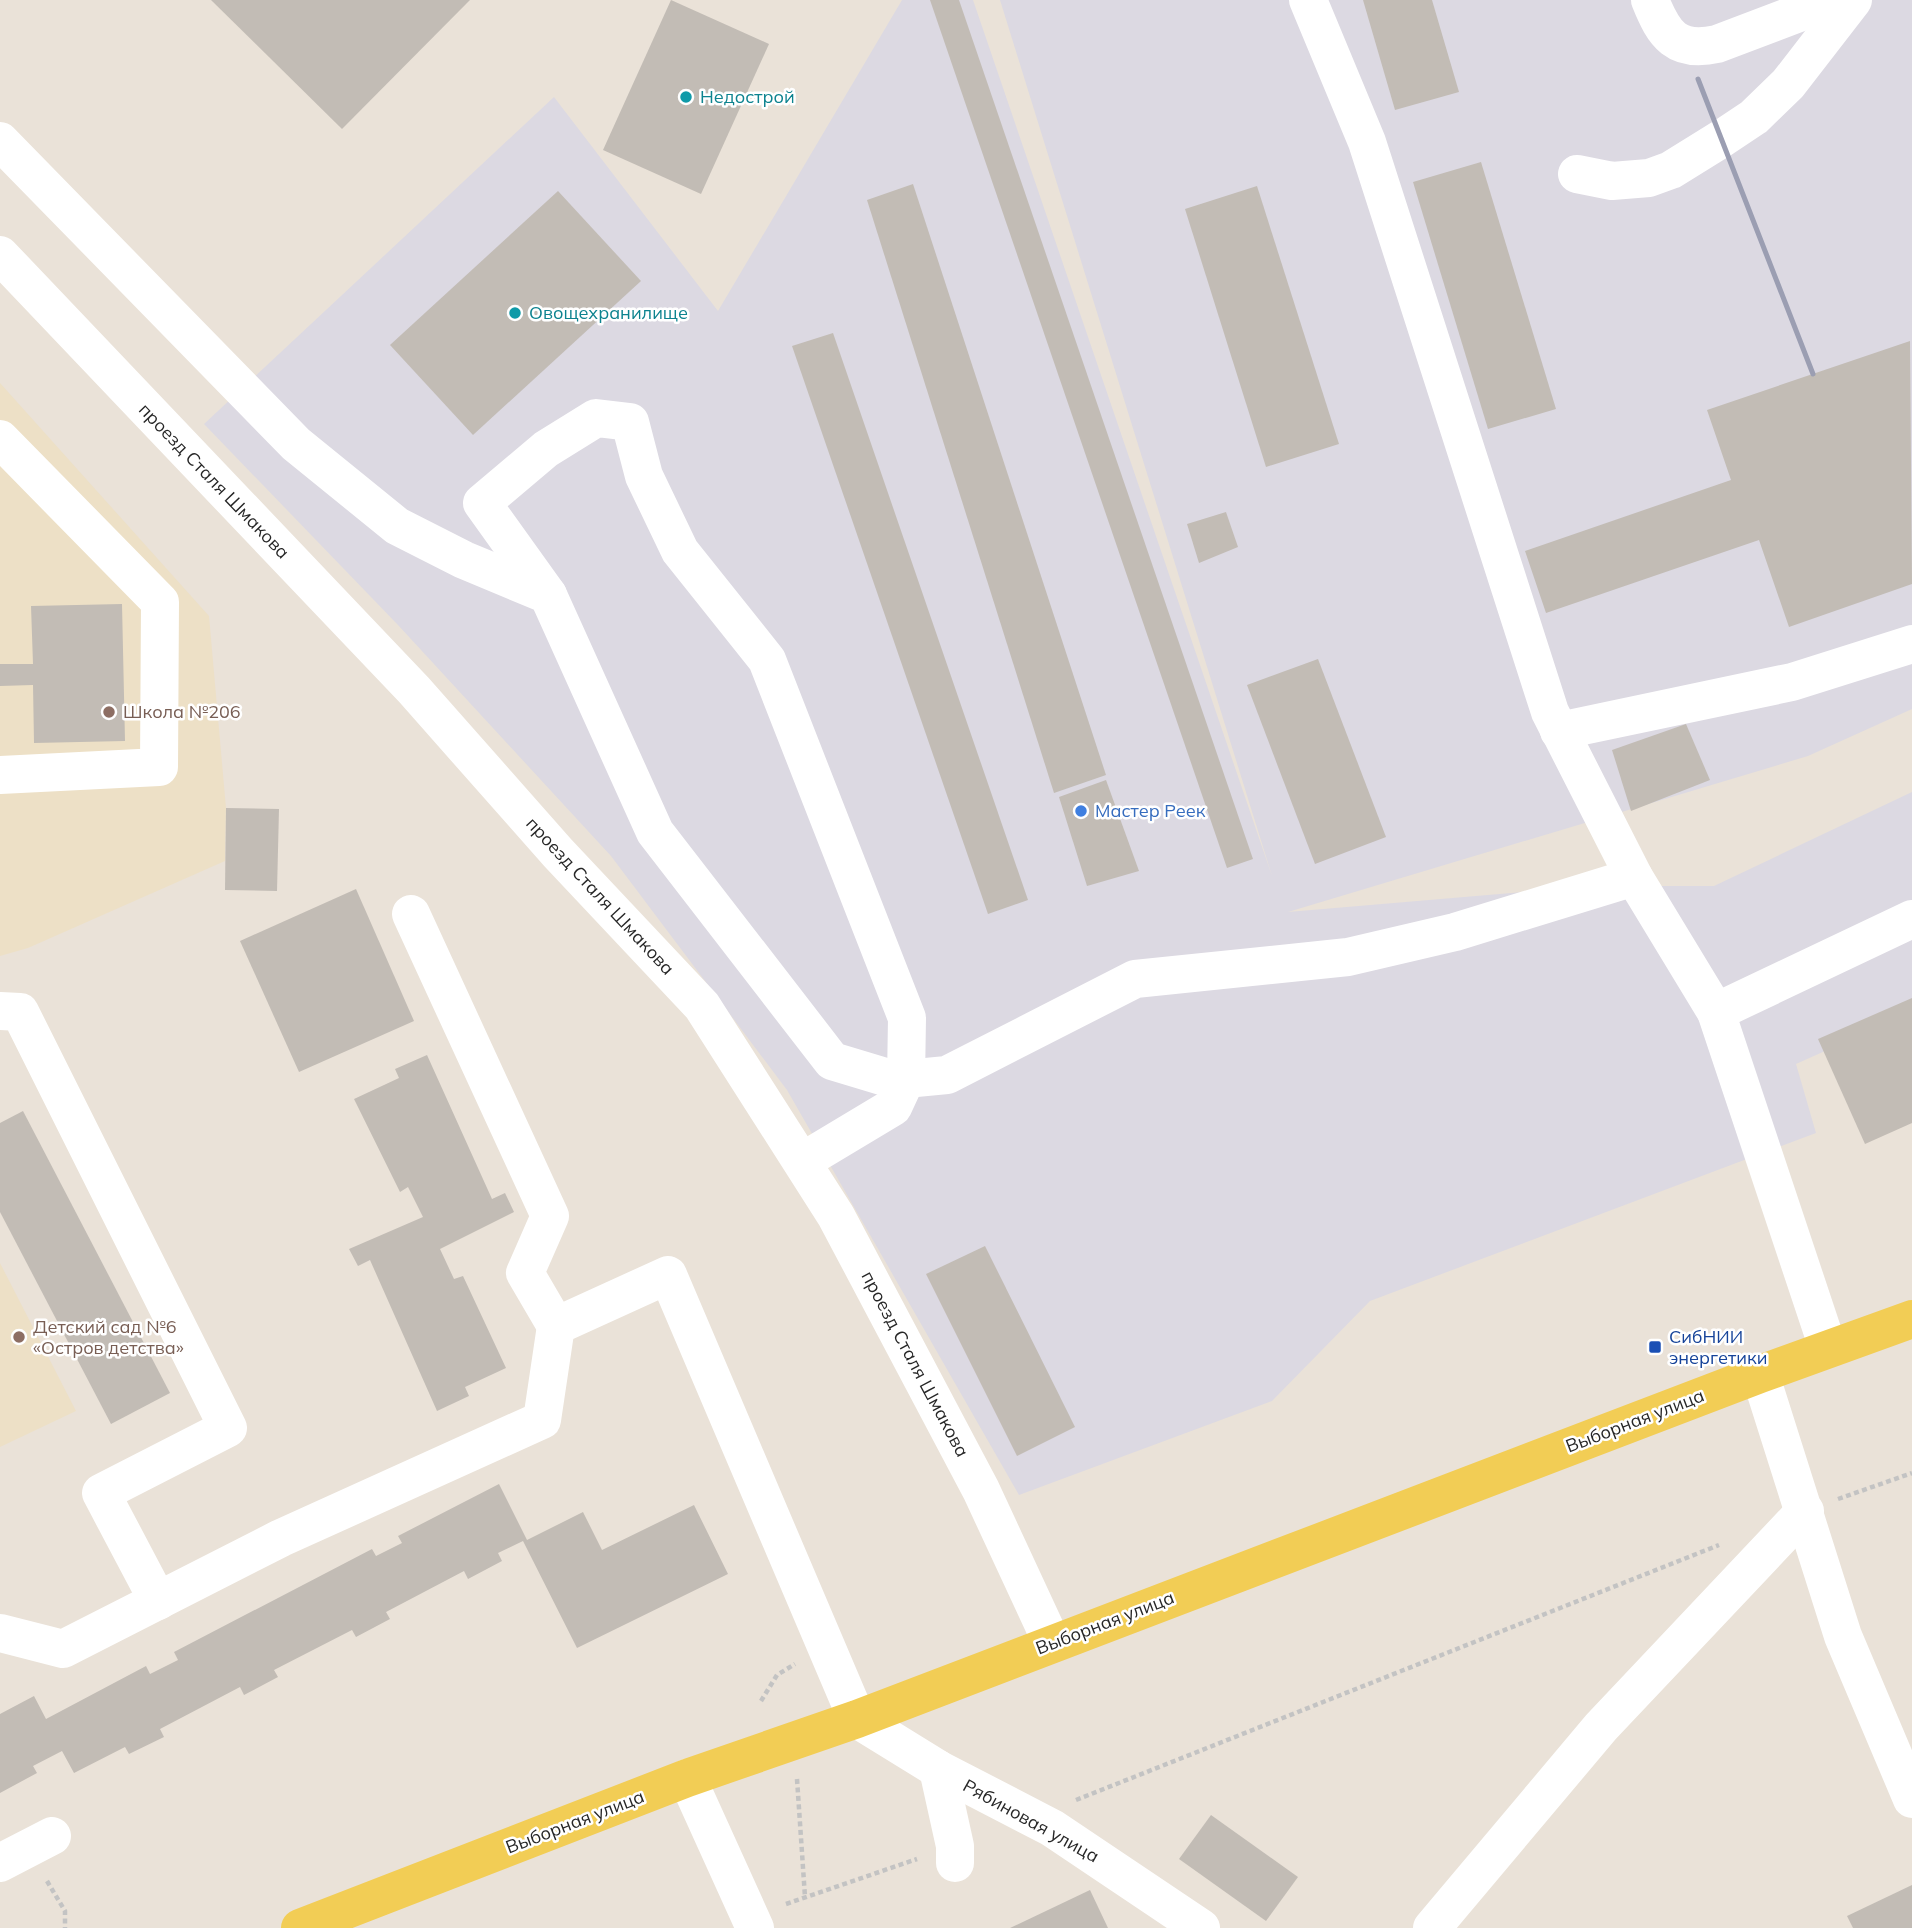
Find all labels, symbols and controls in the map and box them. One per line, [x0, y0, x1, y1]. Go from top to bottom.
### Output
place label: Недострой [700, 85, 795, 108]
marker: Недострой [678, 89, 694, 105]
place label: Овощехранилище [529, 301, 688, 324]
marker: Овощехранилище [507, 305, 523, 321]
street label: проезд Сталя Шмакова [134, 398, 295, 563]
place label: Школа №206 [123, 700, 241, 723]
marker: Школа №206 [101, 704, 117, 720]
place label: Мастер Реек [1095, 799, 1206, 822]
marker: Мастер Реек [1073, 803, 1089, 819]
street label: проезд Сталя Шмакова [521, 812, 680, 979]
street label: проезд Сталя Шмакова [857, 1267, 974, 1461]
place label: Детский сад №6 «Остров детства» [33, 1315, 184, 1359]
place label: СибНИИ энергетики [1669, 1325, 1767, 1369]
marker: Детский сад №6 «Остров детства» [11, 1329, 27, 1345]
marker: СибНИИ энергетики [1647, 1339, 1663, 1355]
street label: Выборная улица [1562, 1384, 1707, 1457]
street label: Выборная улица [1032, 1586, 1177, 1659]
street label: Рябиновая улица [959, 1774, 1103, 1867]
street label: Выборная улица [502, 1785, 647, 1858]

